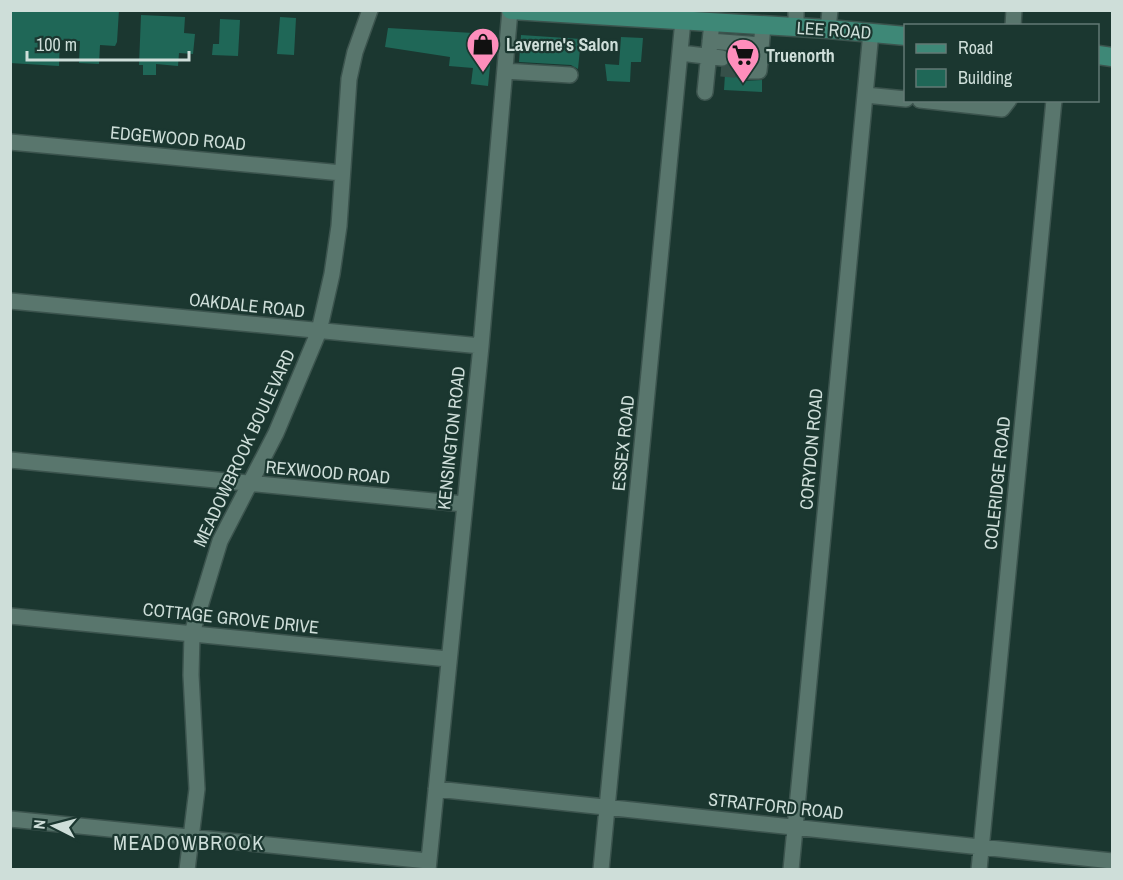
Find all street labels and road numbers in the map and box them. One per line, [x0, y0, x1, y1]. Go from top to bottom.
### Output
street label: LEE ROAD [796, 15, 872, 45]
street label: EDGEWOOD ROAD [109, 120, 247, 156]
street label: OAKDALE ROAD [188, 286, 306, 324]
street label: MEADOWBROOK BOULEVARD [187, 345, 301, 551]
street label: KENSINGTON ROAD [431, 365, 471, 511]
street label: CORYDON ROAD [793, 387, 829, 511]
street label: ESSEX ROAD [606, 394, 640, 492]
street label: COLERIDGE ROAD [978, 415, 1016, 551]
street label: REXWOOD ROAD [265, 454, 391, 490]
street label: COTTAGE GROVE DRIVE [142, 596, 320, 640]
street label: STRATFORD ROAD [707, 786, 845, 826]

